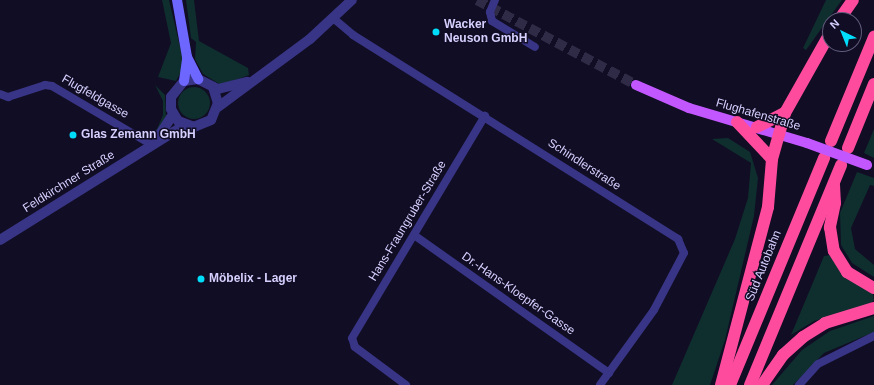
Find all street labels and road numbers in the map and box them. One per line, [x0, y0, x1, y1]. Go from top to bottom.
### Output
street label: Flugfeldgasse [59, 72, 131, 122]
street label: Flughafenstraße [714, 96, 802, 134]
street label: Schindlerstraße [545, 136, 623, 194]
street label: Feldkirchner Straße [21, 148, 117, 216]
street label: Hans-Fraungruber-Straße [366, 158, 450, 284]
street label: Süd Autobahn [743, 228, 785, 304]
street label: Dr.-Hans-Kloepfer-Gasse [459, 249, 577, 339]

